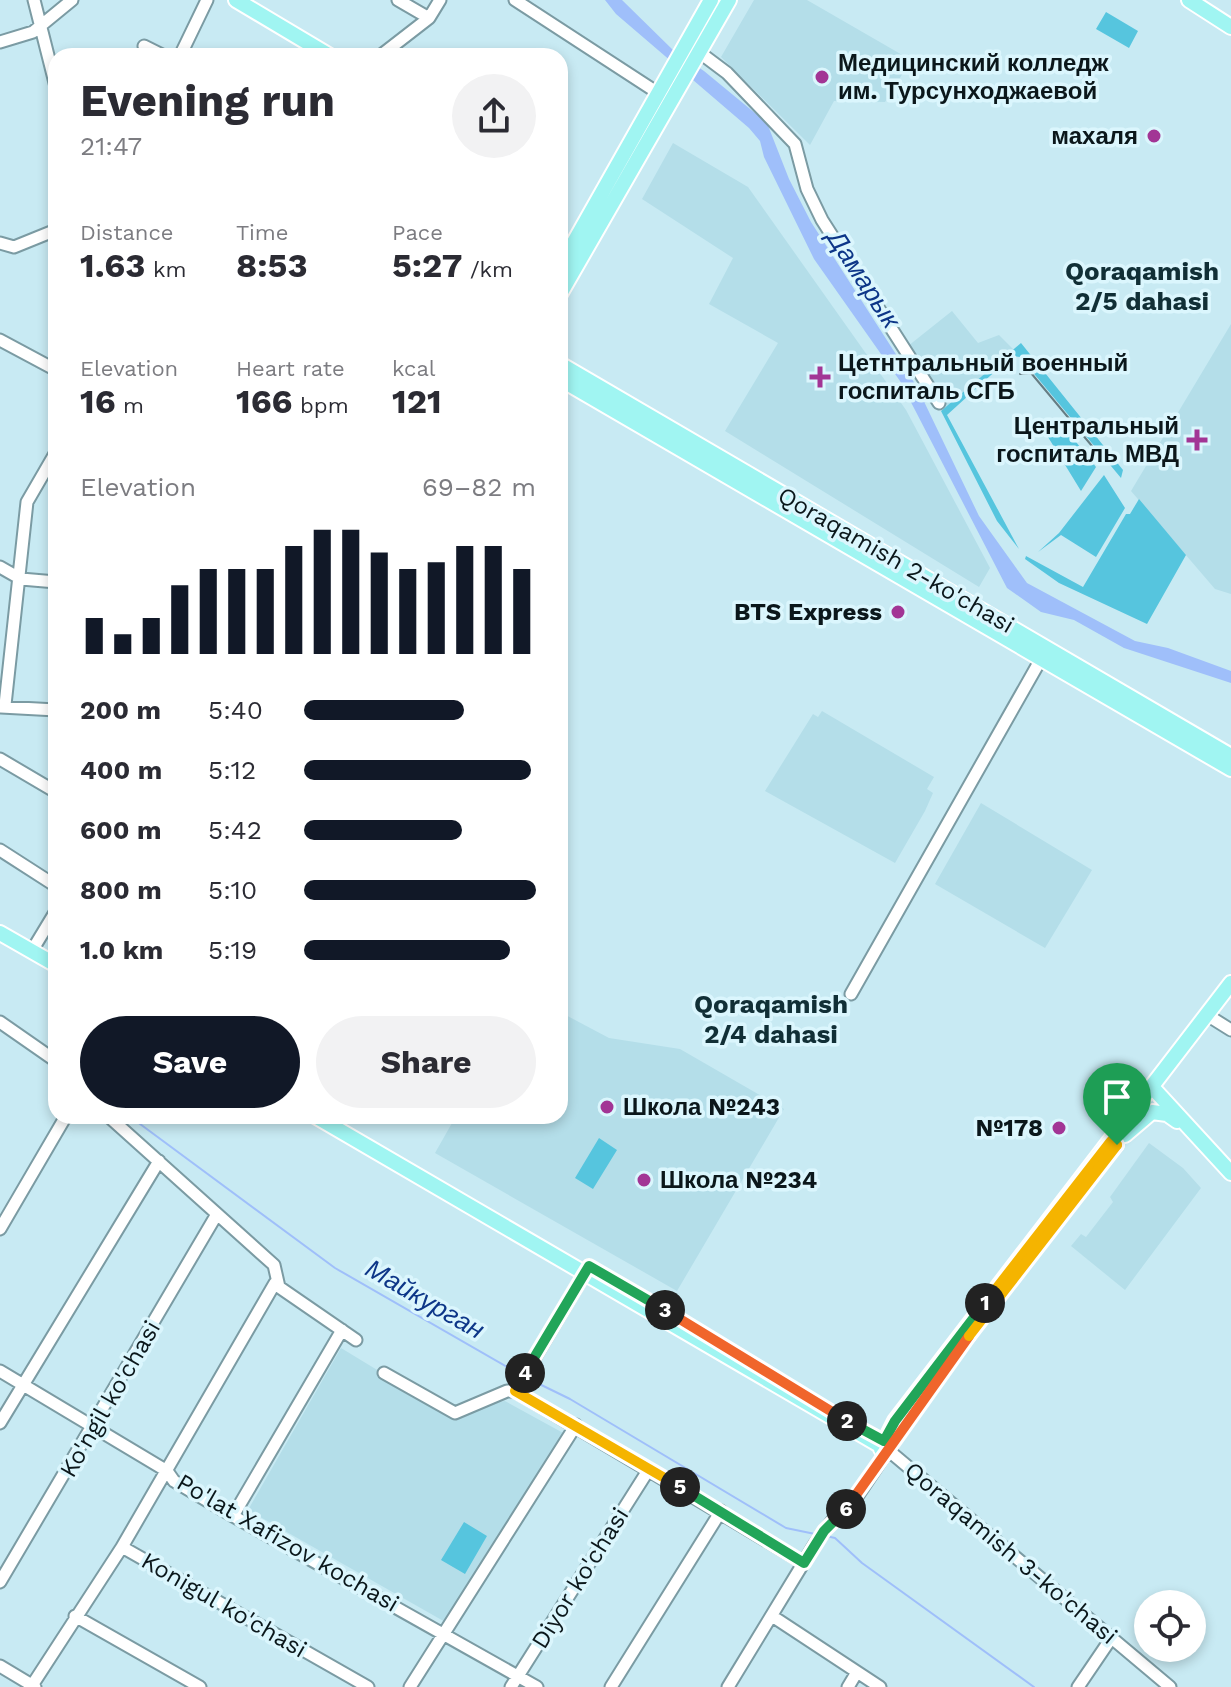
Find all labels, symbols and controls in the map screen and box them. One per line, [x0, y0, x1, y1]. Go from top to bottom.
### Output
place label: Медицинский колледж им. Турсунходжаевой [838, 49, 1110, 105]
marker: Медицинский колледж им. Турсунходжаевой [813, 68, 831, 86]
button: share [452, 74, 536, 158]
text: Evening run [80, 75, 335, 127]
place label: махаля [1051, 122, 1138, 150]
marker: махаля [1145, 127, 1163, 145]
text: 21:47 [80, 131, 142, 161]
text: Distance [80, 220, 174, 245]
text: Time [236, 220, 288, 245]
text: Pace [392, 220, 443, 245]
water label: Дамарык [820, 222, 908, 335]
text: 1.63 [80, 245, 145, 285]
text: 8:53 [236, 245, 308, 285]
text: 5:27 [392, 245, 462, 285]
district label: Qoraqamish 2/5 dahasi [1065, 256, 1219, 316]
text: km [145, 257, 186, 282]
text: /km [462, 257, 513, 282]
place label: Цетнтральный военный госпиталь СГБ [838, 349, 1128, 405]
text: Elevation [80, 356, 178, 381]
text: Heart rate [236, 356, 345, 381]
text: kcal [392, 356, 436, 381]
marker: Цетнтральный военный госпиталь СГБ [809, 366, 831, 388]
text: 16 [80, 381, 116, 421]
text: 166 [236, 381, 293, 421]
text: 121 [392, 381, 442, 421]
text: m [116, 393, 144, 418]
text: bpm [293, 393, 349, 418]
place label: Центральный госпиталь МВД [996, 412, 1179, 468]
marker: Центральный госпиталь МВД [1186, 429, 1208, 451]
text: Elevation [80, 472, 196, 502]
text: 69–82 m [422, 472, 536, 502]
street label: Qoraqamish 2-ko'chasi [773, 481, 1019, 639]
place label: BTS Express [734, 598, 882, 626]
marker: BTS Express [889, 603, 907, 621]
text: 200 m [80, 695, 161, 725]
text: 5:40 [208, 695, 263, 725]
text: 400 m [80, 755, 162, 785]
text: 5:12 [208, 755, 256, 785]
text: 600 m [80, 815, 161, 845]
text: 5:42 [208, 815, 262, 845]
text: 800 m [80, 875, 162, 905]
text: 5:10 [208, 875, 257, 905]
text: 1.0 km [80, 935, 163, 965]
text: 5:19 [208, 935, 257, 965]
district label: Qoraqamish 2/4 dahasi [694, 989, 848, 1049]
button: Save [80, 1016, 300, 1108]
button: Share [316, 1016, 536, 1108]
pin [1083, 1063, 1151, 1145]
icon: arrive [1095, 1075, 1139, 1119]
place label: Школа №243 [623, 1093, 780, 1121]
marker: Школа №243 [598, 1098, 616, 1116]
place label: №178 [976, 1114, 1043, 1142]
marker: №178 [1050, 1119, 1068, 1137]
place label: Школа №234 [660, 1166, 817, 1194]
marker: Школа №234 [635, 1171, 653, 1189]
water label: Майкурган [360, 1253, 490, 1345]
pin: 1 [965, 1283, 1005, 1323]
pin: 3 [645, 1290, 685, 1330]
text: 1 [980, 1290, 990, 1315]
text: 3 [658, 1297, 672, 1322]
street label: Ko'ngil ko'chasi [54, 1316, 166, 1482]
pin: 4 [505, 1353, 545, 1393]
text: 4 [518, 1360, 532, 1385]
pin: 2 [827, 1401, 867, 1441]
text: 2 [840, 1408, 854, 1433]
street label: Qoraqamish 3-ko'chasi [899, 1456, 1123, 1650]
pin: 5 [660, 1467, 700, 1507]
street label: Po'lat Xafizov kochasi [172, 1468, 404, 1618]
text: 5 [674, 1474, 686, 1499]
pin: 6 [826, 1489, 866, 1529]
text: 6 [839, 1496, 853, 1521]
street label: Diyor ko'chasi [525, 1502, 635, 1654]
street label: Konigul ko'chasi [137, 1546, 311, 1664]
map controls [1134, 1590, 1206, 1662]
button: locate [1134, 1590, 1206, 1662]

